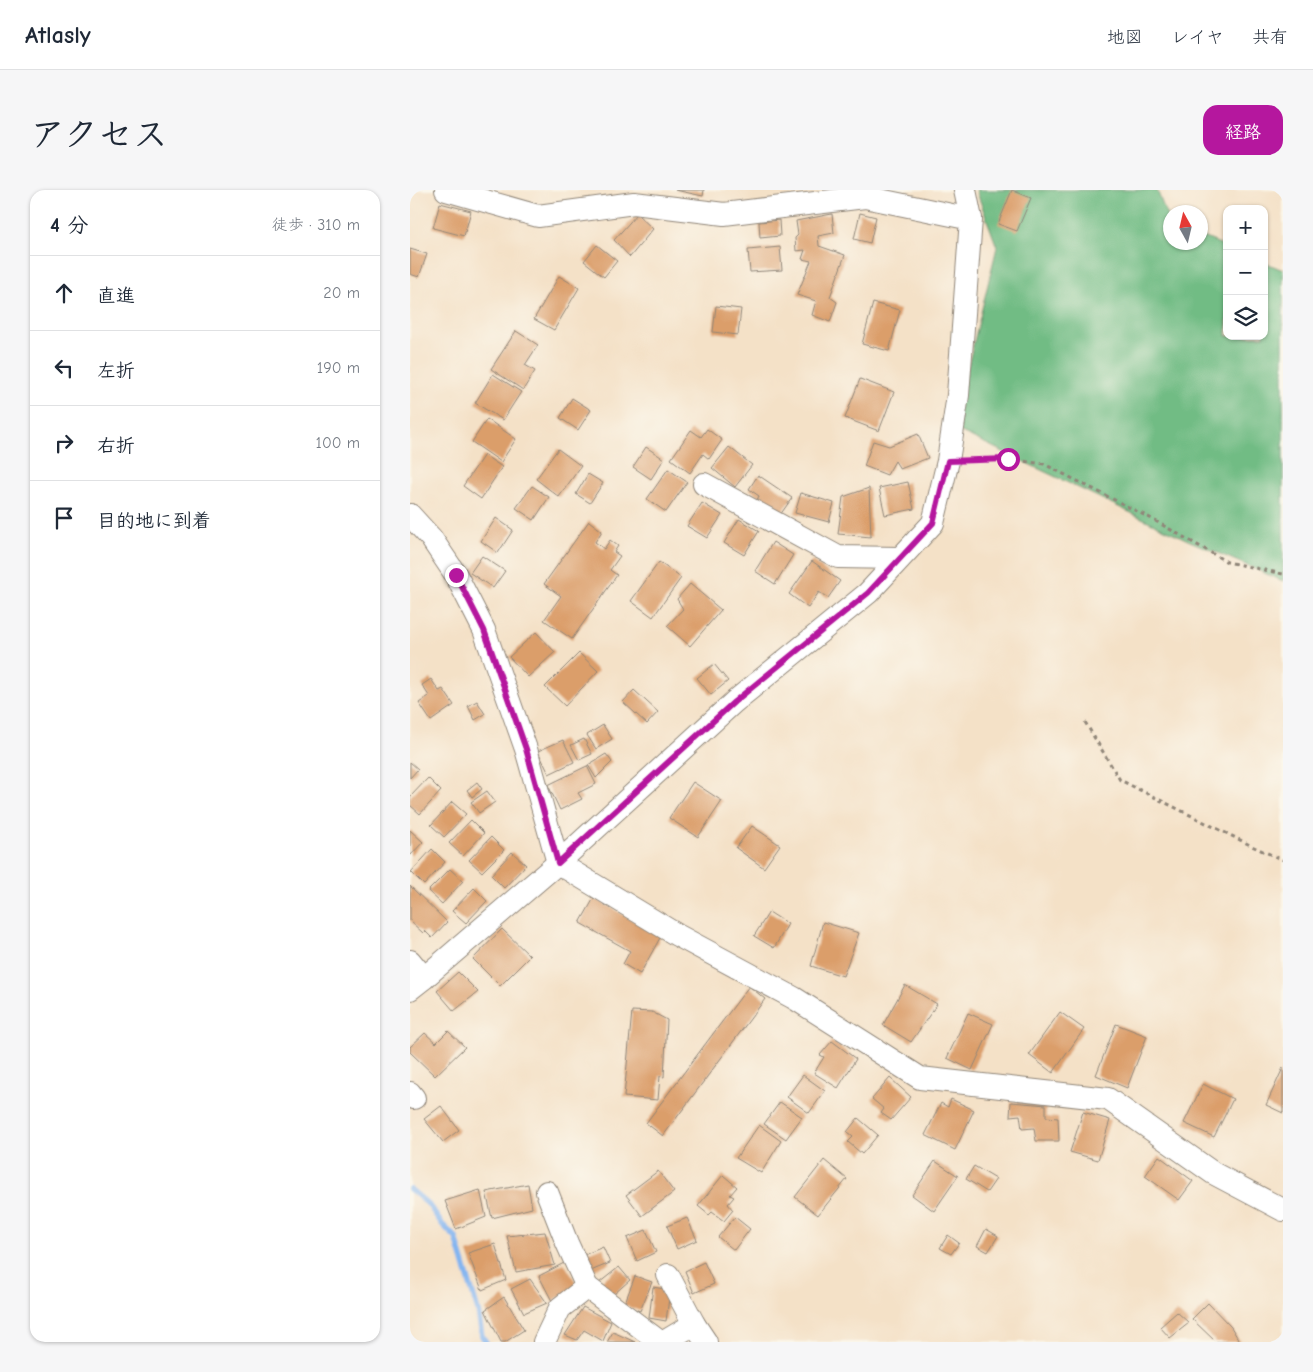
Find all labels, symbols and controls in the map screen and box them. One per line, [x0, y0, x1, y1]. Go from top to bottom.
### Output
text: Atlasly [25, 21, 91, 49]
text: 地図 [1107, 27, 1143, 48]
text: レイヤ [1171, 27, 1224, 48]
text: 共有 [1252, 27, 1288, 48]
button: 経路 [1203, 105, 1283, 155]
text: アクセス [30, 114, 168, 155]
north arrow [1163, 205, 1208, 250]
map controls [1223, 205, 1268, 340]
button: + [1223, 205, 1268, 250]
text: 4 分 [50, 213, 88, 237]
text: 徒歩 · 310 m [272, 216, 360, 234]
button: − [1223, 250, 1268, 295]
icon: ahead [50, 279, 78, 307]
text: 20 m [323, 284, 360, 302]
text: 直進 [97, 285, 135, 307]
button: layers [1223, 295, 1268, 340]
icon: left [50, 354, 78, 382]
text: 190 m [317, 359, 360, 377]
text: 左折 [97, 360, 135, 382]
icon: right [50, 429, 78, 457]
text: 100 m [316, 434, 360, 452]
text: 右折 [97, 435, 135, 457]
route start [997, 448, 1020, 471]
icon: arrive [50, 504, 78, 532]
text: 目的地に到着 [97, 510, 211, 532]
route end [445, 564, 468, 587]

